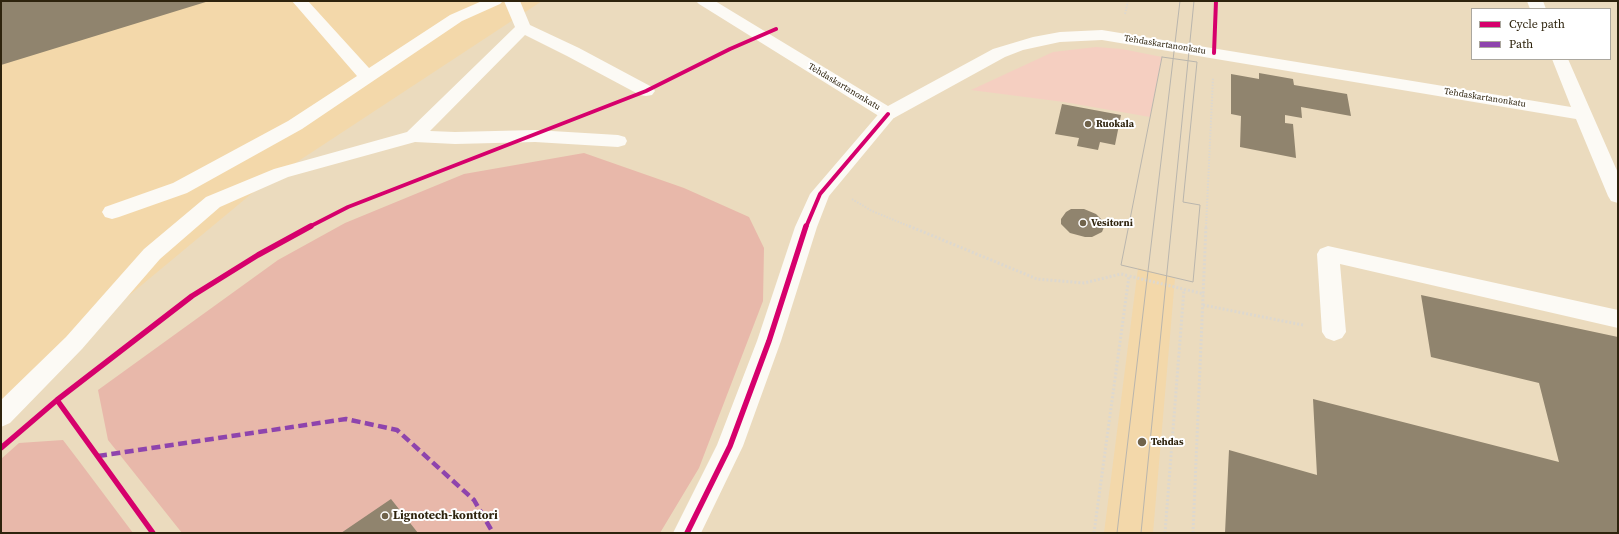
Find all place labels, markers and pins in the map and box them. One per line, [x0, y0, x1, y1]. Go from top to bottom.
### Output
place label: Ruokala [1096, 118, 1134, 130]
marker: Ruokala [1083, 119, 1093, 129]
place label: Vesitorni [1091, 217, 1133, 229]
marker: Vesitorni [1078, 218, 1088, 228]
marker: Tehdas [1136, 436, 1148, 448]
place label: Tehdas [1151, 436, 1183, 448]
place label: Lignotech-konttori [393, 509, 498, 523]
marker: Lignotech-konttori [380, 511, 390, 521]

